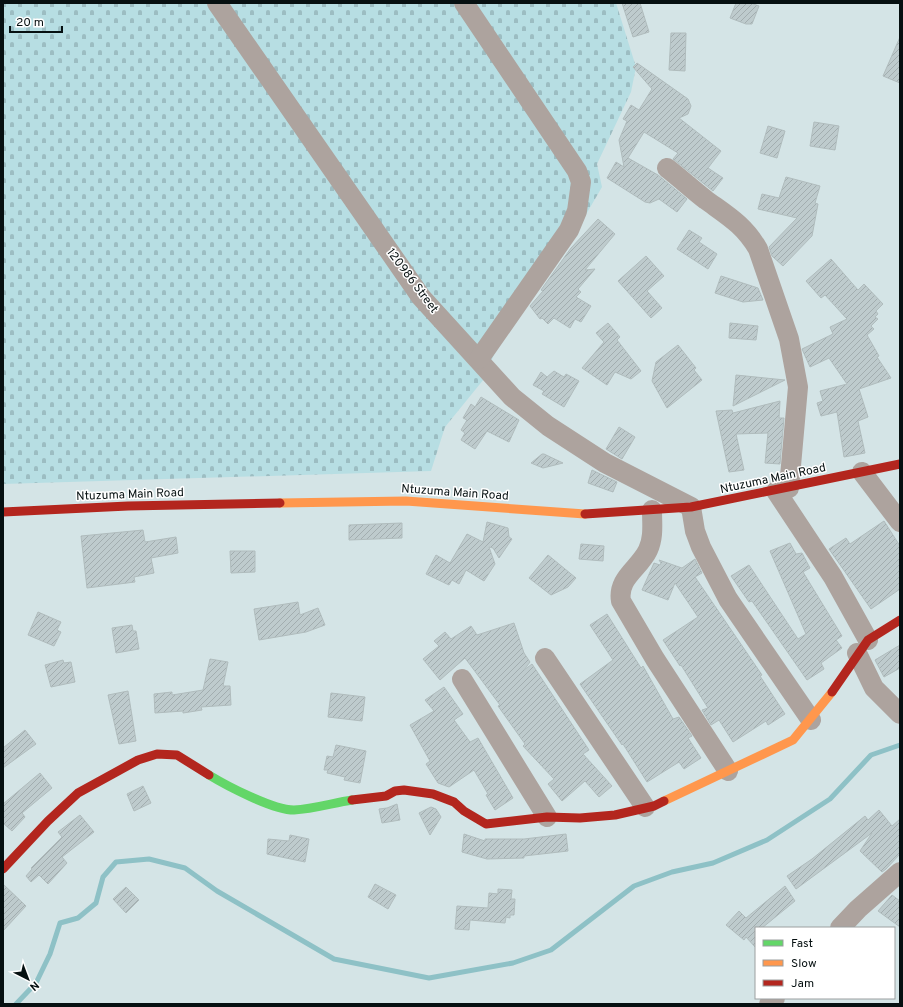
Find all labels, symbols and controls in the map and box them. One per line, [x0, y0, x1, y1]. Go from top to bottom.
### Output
scale bar [10, 8, 62, 34]
text: 20 m [16, 15, 44, 31]
street label: 120986 Street [382, 245, 442, 317]
street label: Ntuzuma Main Road [719, 460, 827, 498]
street label: Ntuzuma Main Road [401, 481, 509, 505]
street label: Ntuzuma Main Road [76, 485, 184, 505]
legend [755, 927, 895, 999]
text: Fast [791, 936, 813, 952]
text: Slow [791, 956, 817, 972]
north arrow [8, 959, 48, 999]
text: Jam [791, 976, 814, 992]
text: N [26, 978, 42, 994]

